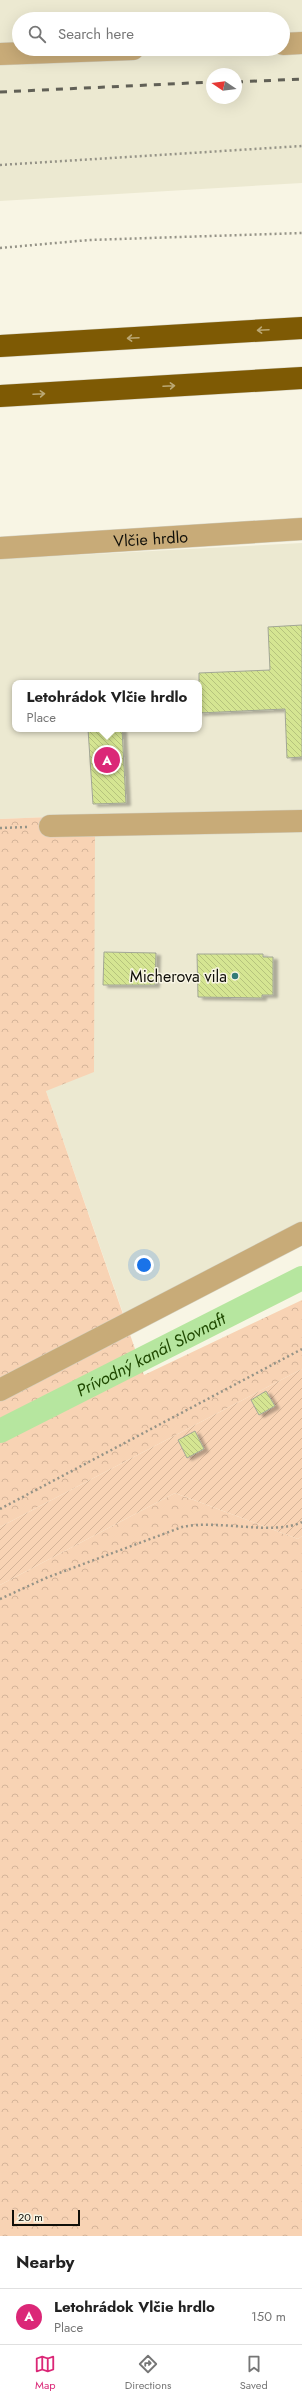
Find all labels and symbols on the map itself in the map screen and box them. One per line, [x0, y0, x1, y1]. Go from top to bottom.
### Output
north arrow [206, 68, 242, 104]
one-way arrow [257, 327, 270, 334]
one-way arrow [127, 334, 140, 342]
one-way arrow [162, 383, 175, 390]
one-way arrow [32, 391, 45, 398]
street label: Vlčie hrdlo [113, 525, 189, 552]
pin: A [94, 745, 120, 775]
place label: Micherova vila [130, 965, 227, 988]
marker: Micherova vila [230, 971, 240, 981]
your location [134, 1255, 154, 1275]
water label: Prívodný kanál Slovnaft [72, 1306, 230, 1402]
scale bar [12, 2208, 80, 2227]

